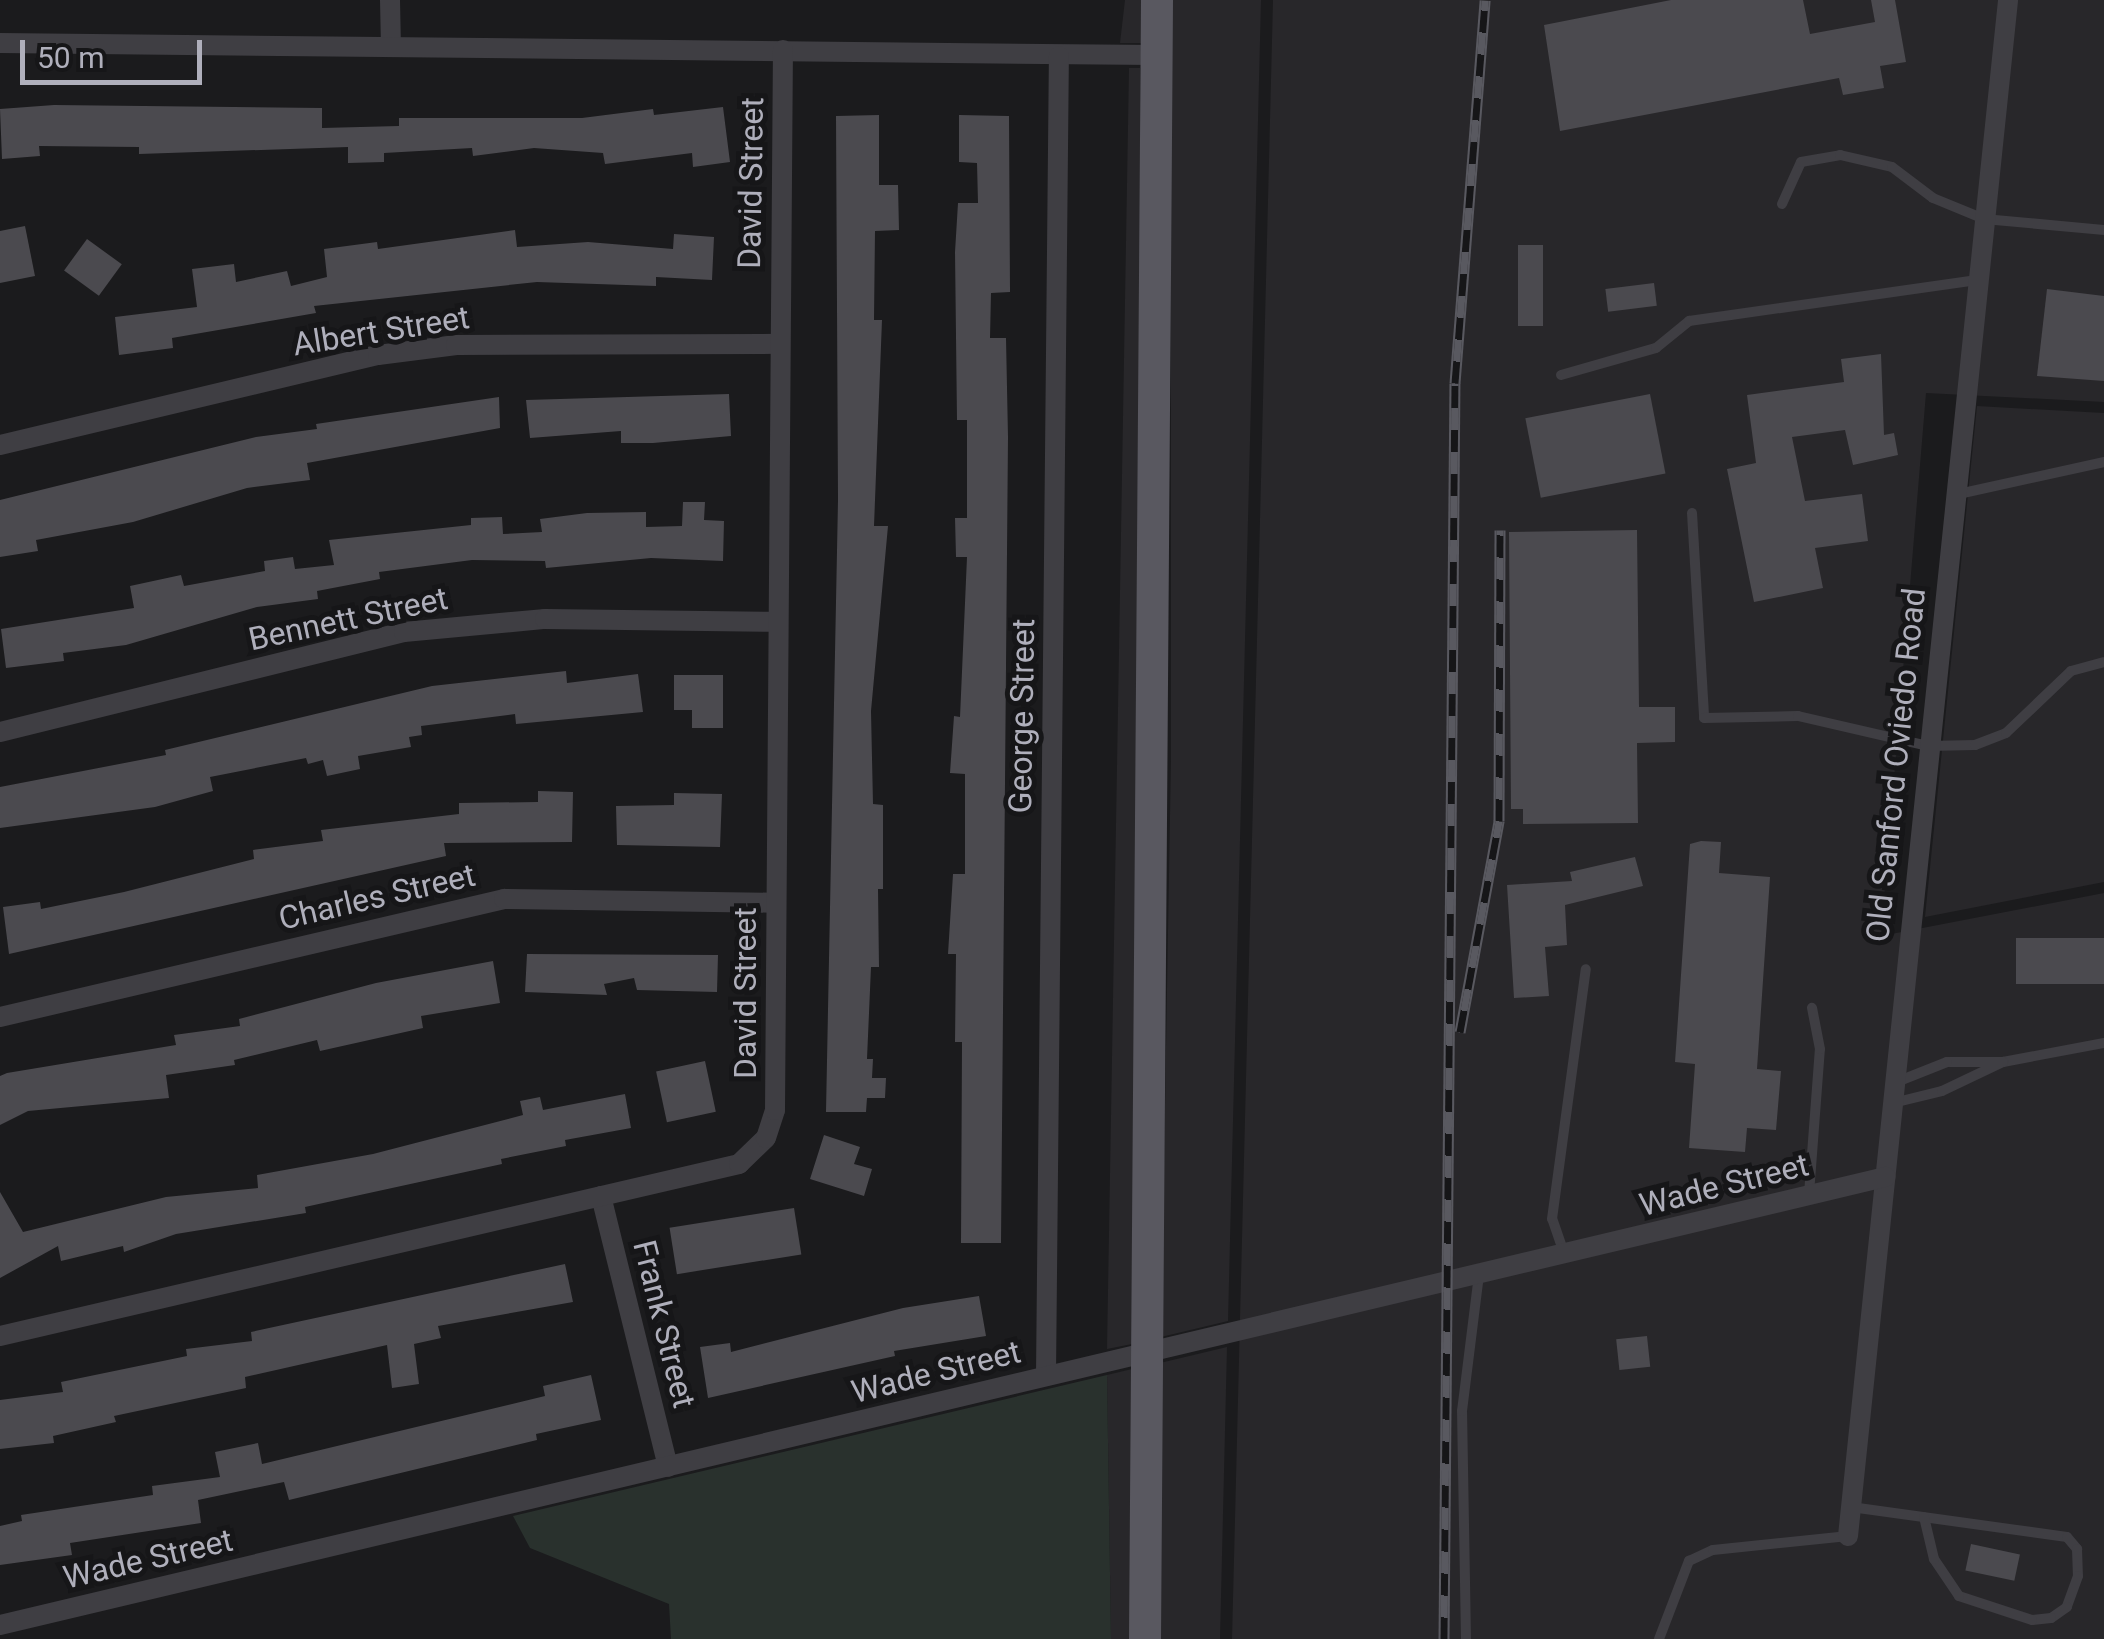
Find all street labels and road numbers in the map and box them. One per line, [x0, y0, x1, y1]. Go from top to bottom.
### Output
street label: David Street [730, 97, 772, 269]
street label: Albert Street [290, 298, 472, 364]
street label: Bennett Street [245, 579, 451, 659]
street label: Old Sanford Oviedo Road [1858, 586, 1934, 944]
street label: George Street [1001, 618, 1043, 814]
street label: Charles Street [275, 856, 479, 938]
street label: David Street [726, 907, 764, 1079]
street label: Wade Street [1636, 1145, 1812, 1225]
street label: Frank Street [625, 1236, 703, 1412]
street label: Wade Street [848, 1332, 1024, 1412]
street label: Wade Street [60, 1521, 236, 1597]

